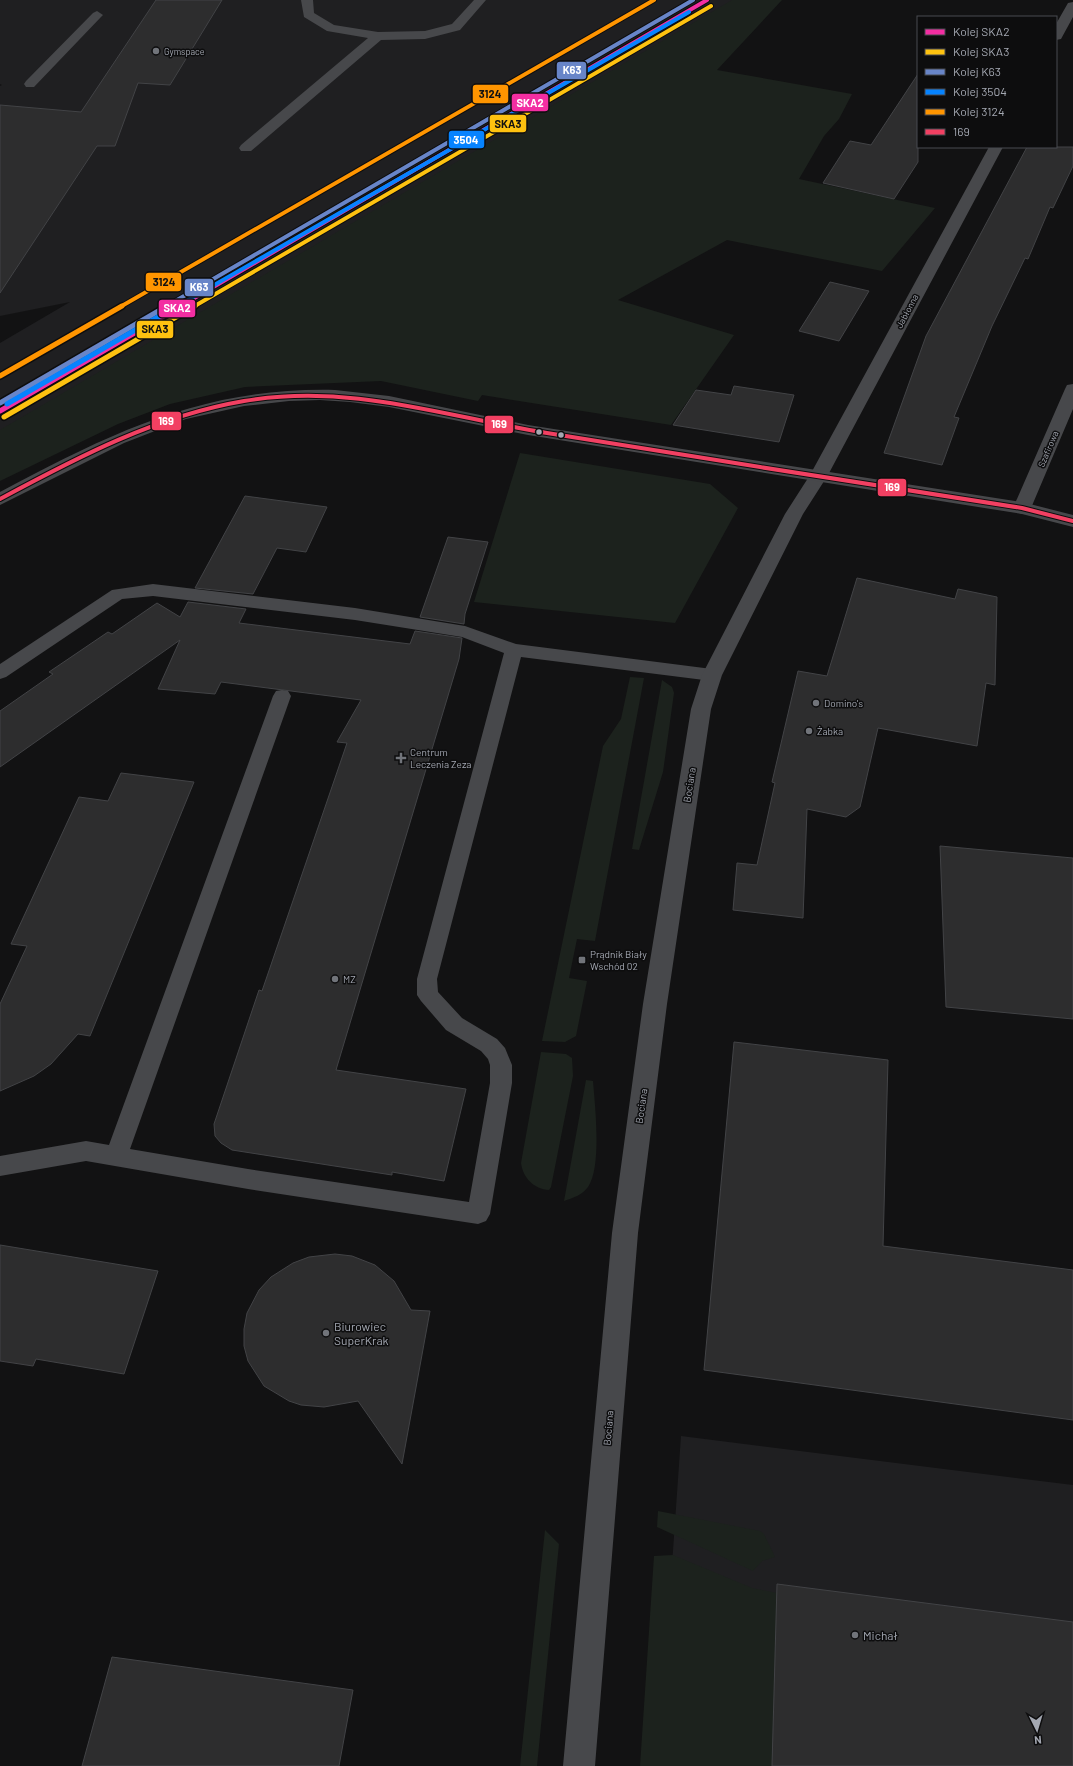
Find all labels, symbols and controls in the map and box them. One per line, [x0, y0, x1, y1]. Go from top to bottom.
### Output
legend [917, 16, 1057, 148]
text: Kolej SKA2 [953, 24, 1010, 38]
text: Kolej SKA3 [953, 44, 1009, 58]
marker: Gymspace [151, 46, 161, 56]
place label: Gymspace [164, 46, 205, 57]
line badge: K63 [556, 61, 587, 80]
text: K63 [563, 63, 581, 76]
text: Kolej K63 [953, 64, 1001, 78]
line badge: 3124 [472, 84, 509, 104]
text: Kolej 3504 [953, 84, 1007, 98]
text: 3124 [479, 87, 502, 100]
line badge: SKA2 [511, 93, 549, 112]
text: SKA2 [516, 96, 544, 109]
text: Kolej 3124 [953, 104, 1005, 118]
line badge: SKA3 [489, 114, 527, 133]
text: SKA3 [495, 117, 521, 130]
text: 169 [953, 124, 970, 138]
line badge: 3504 [448, 130, 485, 149]
text: 3504 [454, 133, 479, 146]
line badge: 3124 [145, 272, 182, 292]
text: 3124 [153, 275, 176, 288]
line badge: K63 [184, 278, 214, 297]
text: K63 [190, 280, 208, 293]
street label: Jabłonna [893, 292, 921, 330]
line badge: SKA2 [158, 299, 196, 318]
text: SKA2 [163, 301, 191, 314]
line badge: SKA3 [136, 320, 174, 339]
text: SKA3 [142, 322, 168, 335]
line badge: 169 [151, 411, 182, 431]
text: 169 [158, 414, 174, 427]
line badge: 169 [484, 415, 514, 434]
text: 169 [491, 417, 507, 430]
unlabelled marker [534, 427, 544, 437]
street label: Szafirowa [1035, 429, 1061, 469]
unlabelled marker [556, 430, 566, 440]
line badge: 169 [877, 478, 907, 497]
text: 169 [884, 480, 900, 493]
place label: Domino's [824, 697, 863, 709]
marker: Domino's [811, 698, 821, 708]
place label: Żabka [817, 725, 843, 737]
marker: Żabka [804, 726, 814, 736]
place label: Centrum Leczenia Zeza [410, 746, 471, 770]
marker: Centrum Leczenia Zeza [395, 752, 407, 764]
street label: Bociana [680, 767, 698, 803]
place label: Prądnik Biały Wschód 02 [590, 948, 647, 972]
marker: Prądnik Biały Wschód 02 [577, 955, 587, 965]
place label: MZ [343, 973, 356, 985]
marker: MZ [330, 974, 340, 984]
street label: Bociana [633, 1088, 649, 1124]
place label: Biurowiec SuperKrak [334, 1319, 389, 1347]
marker: Biurowiec SuperKrak [321, 1328, 331, 1338]
street label: Bociana [600, 1410, 616, 1446]
place label: Michał [863, 1628, 898, 1642]
marker: Michał [850, 1630, 860, 1640]
north arrow [1017, 1710, 1057, 1750]
text: N [1034, 1734, 1042, 1747]

